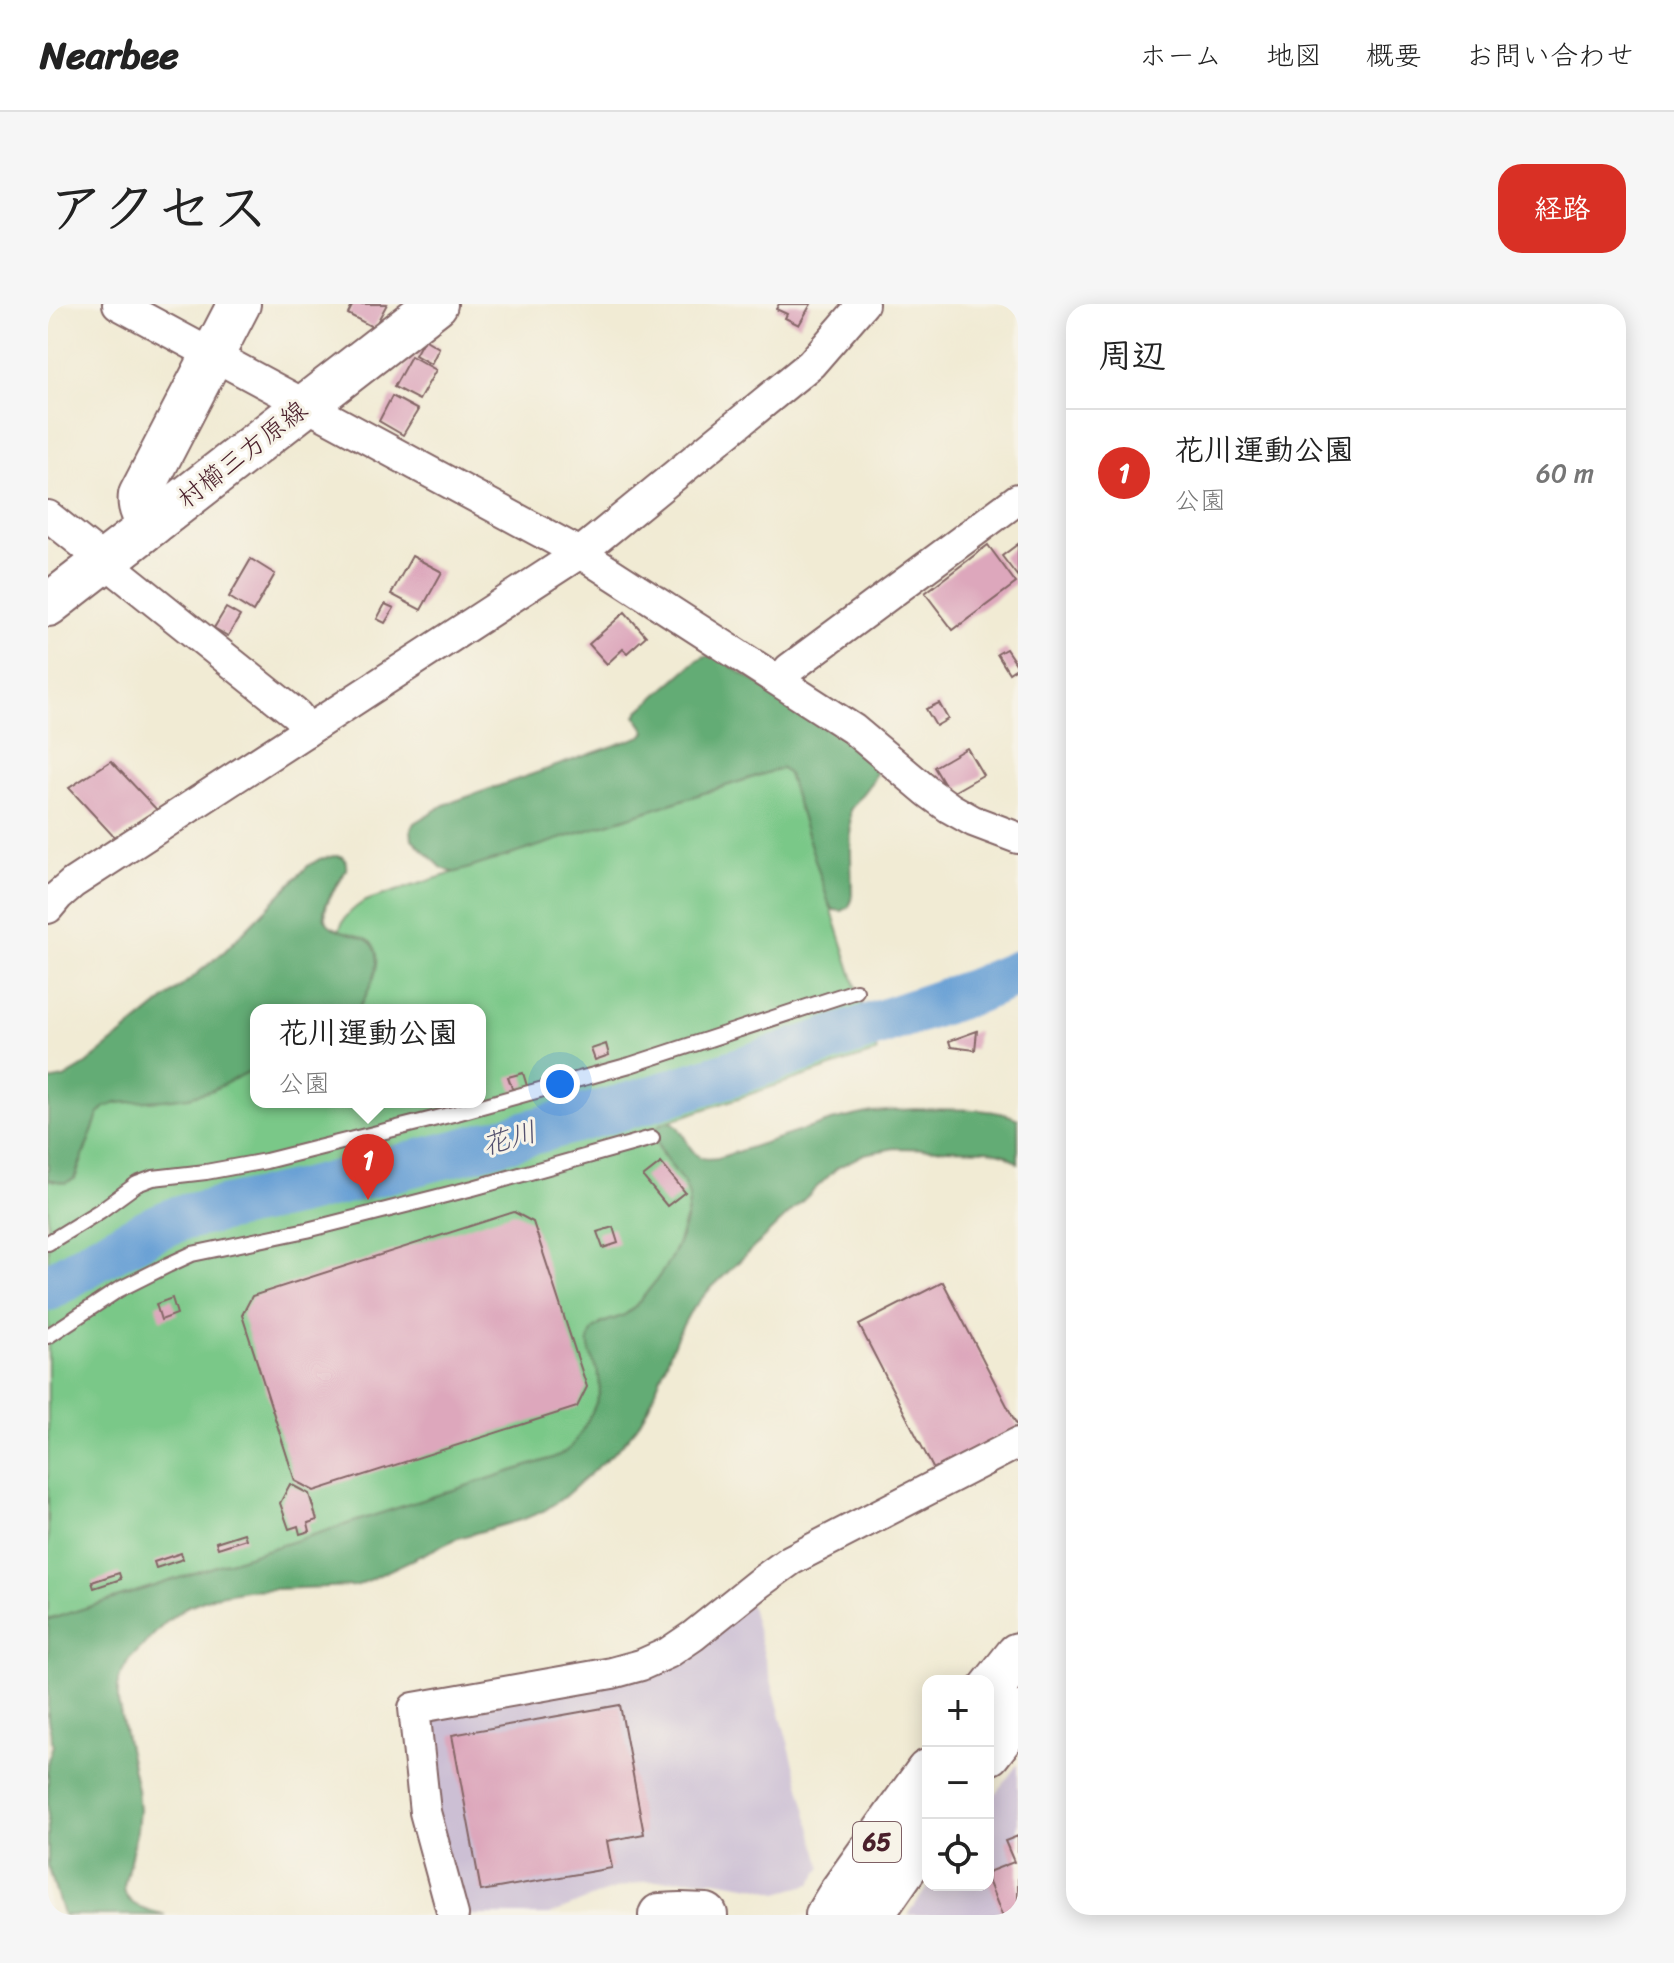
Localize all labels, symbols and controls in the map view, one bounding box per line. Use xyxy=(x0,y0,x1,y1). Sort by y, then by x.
text: Nearbee xyxy=(40,22,179,89)
text: ホーム xyxy=(1139,31,1222,80)
text: 地図 xyxy=(1266,31,1322,80)
text: 概要 xyxy=(1366,31,1422,80)
text: お問い合わせ xyxy=(1466,31,1634,80)
text: アクセス xyxy=(48,159,269,258)
button: 経路 xyxy=(1498,164,1626,253)
text: 周辺 xyxy=(1098,326,1166,386)
street label: 村櫛三方原線 xyxy=(166,388,318,520)
text: 花川運動公園 xyxy=(1174,423,1354,477)
text: 1 xyxy=(1118,450,1130,496)
text: 60 m xyxy=(1536,450,1594,496)
text: 公園 xyxy=(1174,477,1226,523)
popup xyxy=(250,1004,486,1108)
text: 花川運動公園 xyxy=(278,1006,458,1060)
text: 公園 xyxy=(278,1060,330,1106)
your location xyxy=(540,1064,580,1104)
water label: 花川 xyxy=(475,1107,543,1169)
pin: 1 xyxy=(342,1134,394,1200)
map controls xyxy=(922,1675,994,1891)
button: + xyxy=(922,1675,994,1747)
button: − xyxy=(922,1747,994,1819)
button: locate xyxy=(922,1819,994,1891)
road number: 65 xyxy=(853,1822,901,1862)

